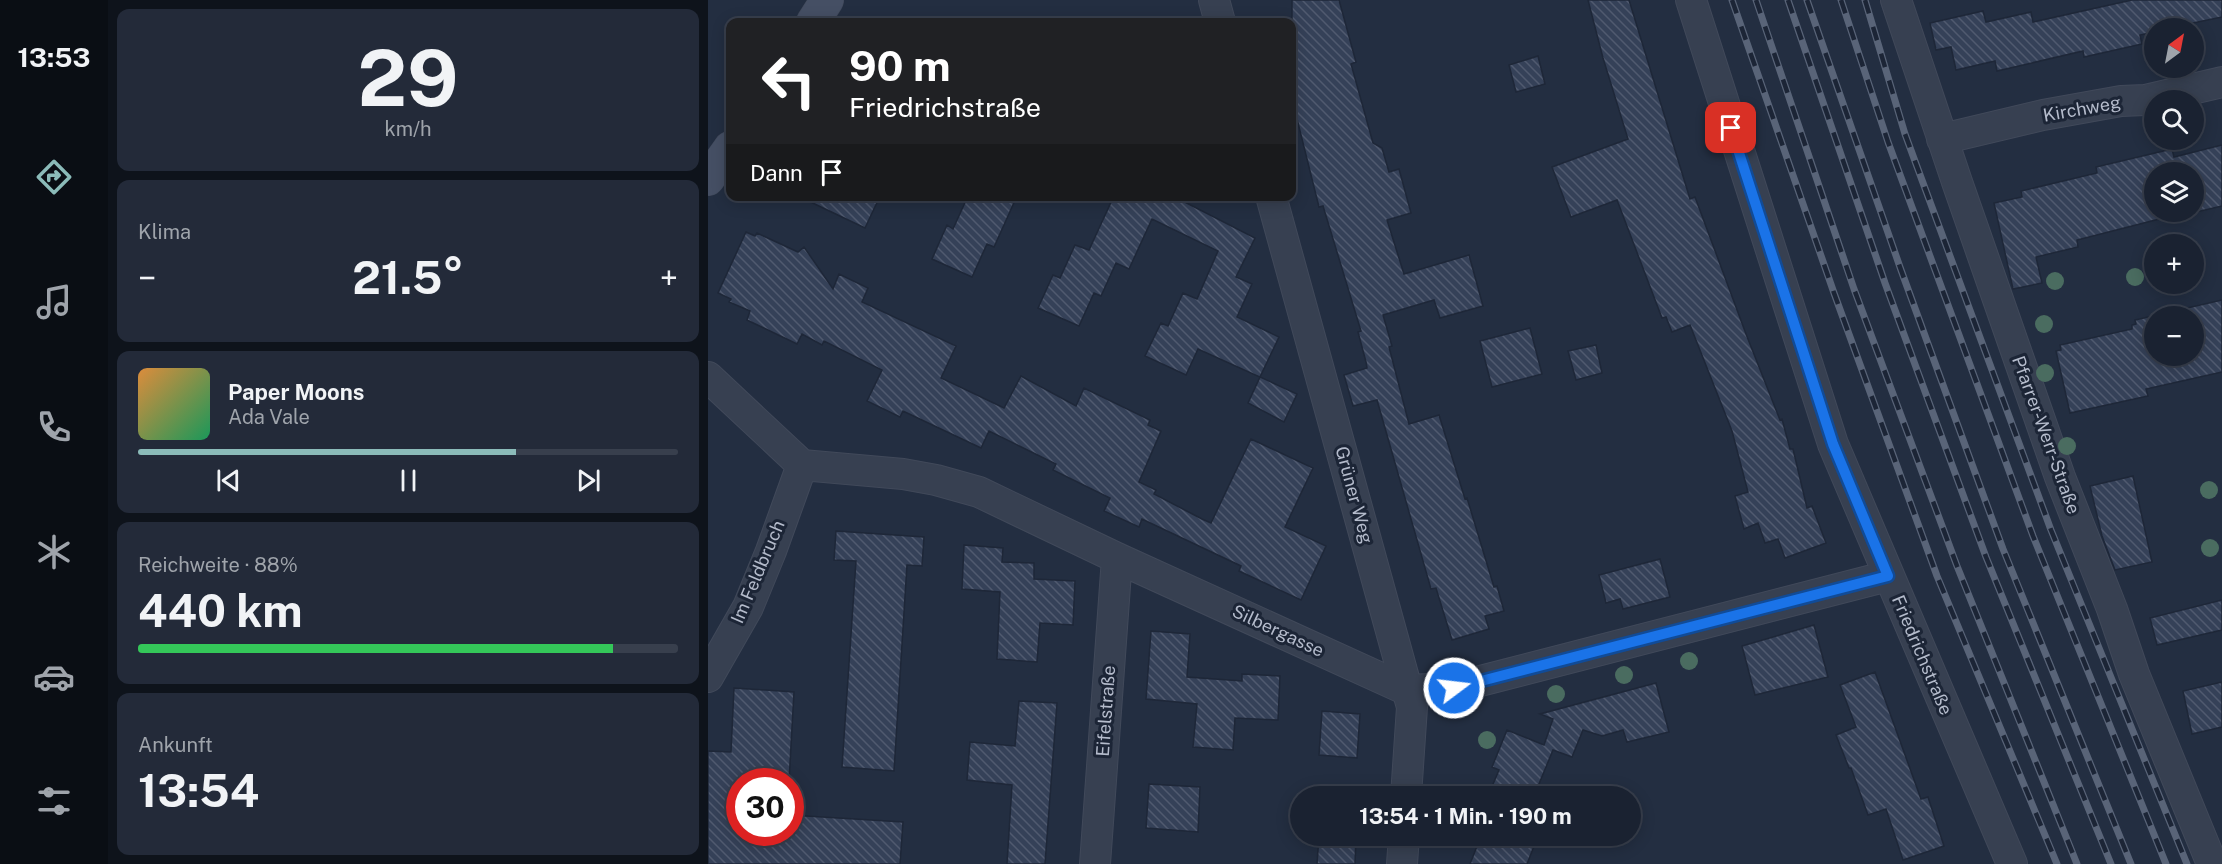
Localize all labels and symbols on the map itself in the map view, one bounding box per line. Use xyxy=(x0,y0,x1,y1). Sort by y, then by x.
north arrow xyxy=(2144,18,2204,78)
street label: Kirchweg xyxy=(2041,91,2122,126)
pin xyxy=(1705,102,1756,153)
street label: Pfarrer-Werr-Straße xyxy=(2008,353,2085,517)
street label: Grüner Weg xyxy=(1331,444,1378,546)
street label: Im Feldbruch xyxy=(726,517,789,626)
street label: Friedrichstraße xyxy=(1888,592,1957,718)
street label: Silbergasse xyxy=(1229,600,1327,661)
position arrow xyxy=(1422,656,1486,720)
street label: Eifelstraße xyxy=(1092,665,1119,757)
speed limit sign: 30 xyxy=(726,768,804,846)

